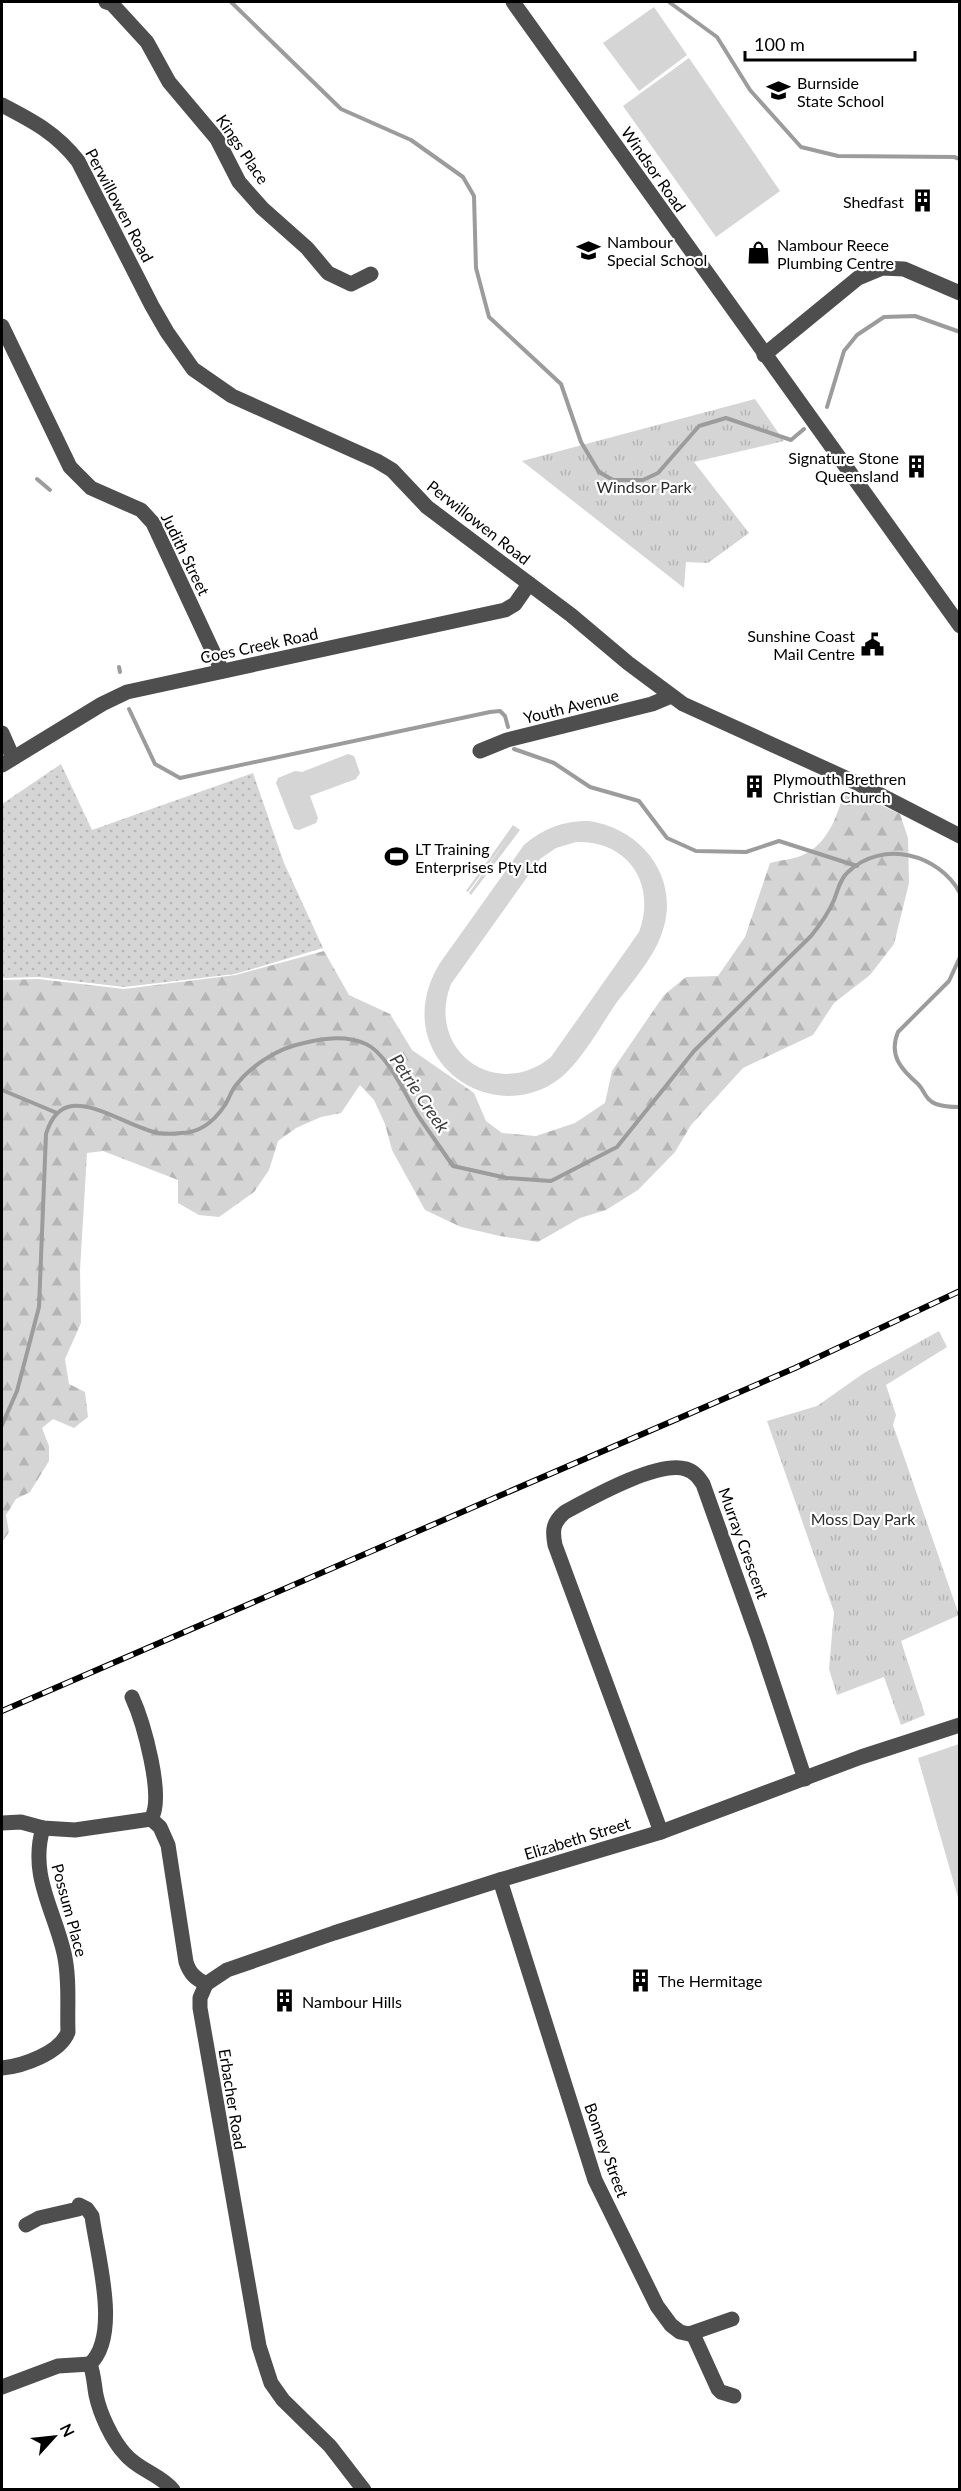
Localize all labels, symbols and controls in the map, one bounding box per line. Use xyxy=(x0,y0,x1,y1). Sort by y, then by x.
scale bar xyxy=(745,24,914,62)
text: 100 m xyxy=(754,33,805,55)
place label: Burnside State School xyxy=(797,73,884,110)
school or university icon: Burnside State School xyxy=(766,78,792,104)
street label: Kings Place xyxy=(213,111,273,187)
street label: Windsor Road xyxy=(618,123,690,215)
street label: Perwillowen Road xyxy=(82,145,158,265)
building icon: Shedfast xyxy=(909,188,935,214)
place label: Shedfast xyxy=(843,192,904,211)
place label: Nambour Special School xyxy=(607,232,707,269)
place label: Nambour Reece Plumbing Centre xyxy=(777,235,894,272)
school or university icon: Nambour Special School xyxy=(576,237,602,263)
shop icon: Nambour Reece Plumbing Centre xyxy=(746,240,772,266)
place label: Signature Stone Queensland xyxy=(788,448,899,485)
building icon: Signature Stone Queensland xyxy=(904,453,930,479)
street label: Perwillowen Road xyxy=(424,476,534,568)
park label: Windsor Park xyxy=(596,477,692,496)
street label: Judith Street xyxy=(158,510,214,598)
street label: Coes Creek Road xyxy=(198,623,320,667)
place label: Sunshine Coast Mail Centre xyxy=(747,626,855,663)
public building icon: Sunshine Coast Mail Centre xyxy=(860,631,886,657)
street label: Youth Avenue xyxy=(521,685,621,727)
place label: Plymouth Brethren Christian Church xyxy=(773,769,906,806)
building icon: Plymouth Brethren Christian Church xyxy=(742,774,768,800)
place label: LT Training Enterprises Pty Ltd xyxy=(415,839,547,876)
sports icon: LT Training Enterprises Pty Ltd xyxy=(384,844,410,870)
water label: Petrie Creek xyxy=(386,1049,455,1137)
street label: Murray Crescent xyxy=(715,1485,773,1601)
park label: Moss Day Park xyxy=(811,1509,916,1528)
street label: Elizabeth Street xyxy=(522,1813,633,1863)
street label: Possum Place xyxy=(48,1861,92,1959)
building icon: The Hermitage xyxy=(627,1967,653,1993)
place label: The Hermitage xyxy=(658,1971,762,1990)
building icon: Nambour Hills xyxy=(271,1988,297,2014)
place label: Nambour Hills xyxy=(302,1992,402,2011)
street label: Erbacher Road xyxy=(216,2047,250,2151)
street label: Bonney Street xyxy=(581,2100,633,2200)
north arrow xyxy=(24,2407,84,2467)
text: N xyxy=(57,2420,79,2440)

